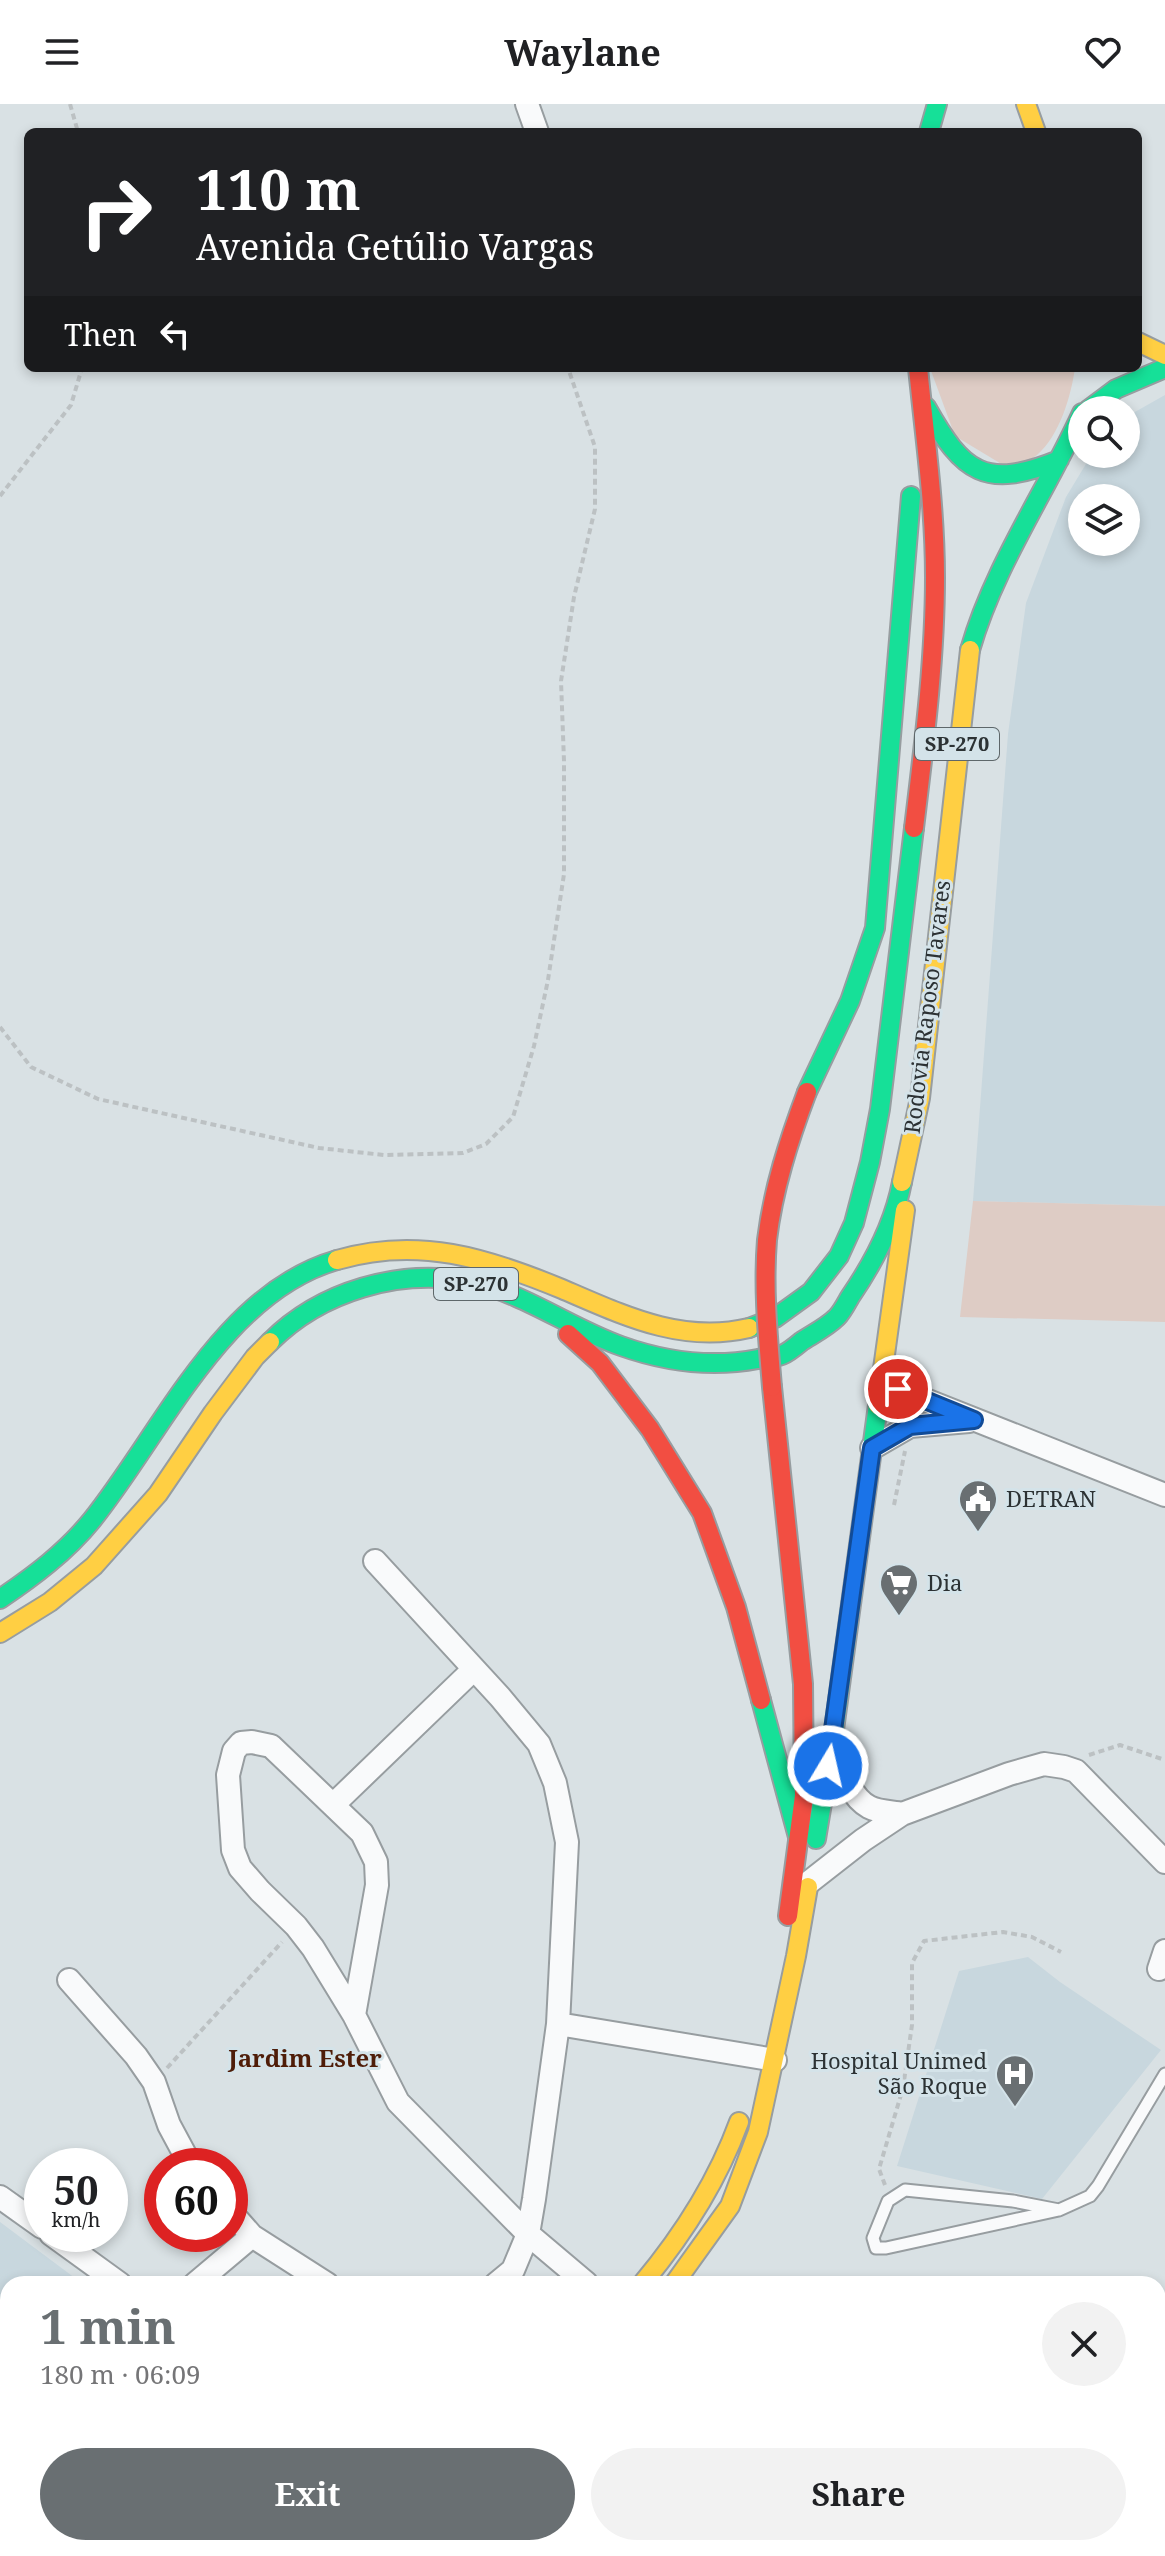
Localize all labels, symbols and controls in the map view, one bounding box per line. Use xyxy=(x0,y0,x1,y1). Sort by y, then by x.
text: Waylane xyxy=(504,28,661,77)
icon: menu xyxy=(40,30,84,74)
icon: heart xyxy=(1081,30,1125,74)
text: 110 m xyxy=(196,150,361,226)
icon: right xyxy=(64,160,168,264)
text: Avenida Getúlio Vargas xyxy=(196,222,594,271)
icon: left xyxy=(153,312,197,356)
text: Then xyxy=(64,314,137,355)
map controls xyxy=(1068,396,1140,556)
button: search xyxy=(1068,396,1140,468)
button: layers xyxy=(1068,484,1140,556)
road number: SP-270 xyxy=(915,728,999,760)
street label: Rodovia Raposo Tavares xyxy=(896,879,956,1135)
road number: SP-270 xyxy=(434,1268,518,1300)
pin xyxy=(864,1355,932,1423)
icon: arrive xyxy=(876,1367,920,1411)
public building icon: DETRAN xyxy=(957,1478,999,1533)
place label: DETRAN xyxy=(1006,1483,1096,1513)
supermarket icon: Dia xyxy=(878,1562,920,1617)
place label: Dia xyxy=(927,1567,962,1597)
position arrow xyxy=(786,1724,870,1808)
district label: Jardim Ester xyxy=(227,2041,382,2074)
place label: Hospital Unimed São Roque xyxy=(811,2045,987,2100)
hospital icon: Hospital Unimed São Roque xyxy=(994,2053,1036,2108)
speed limit sign: 60 xyxy=(144,2148,248,2252)
text: 50 xyxy=(53,2162,99,2217)
text: km/h xyxy=(51,2206,101,2233)
text: 1 min xyxy=(40,2293,176,2358)
button: close xyxy=(1042,2302,1126,2386)
text: 180 m · 06:09 xyxy=(40,2356,201,2392)
button: Exit xyxy=(40,2448,575,2540)
button: Share xyxy=(591,2448,1126,2540)

